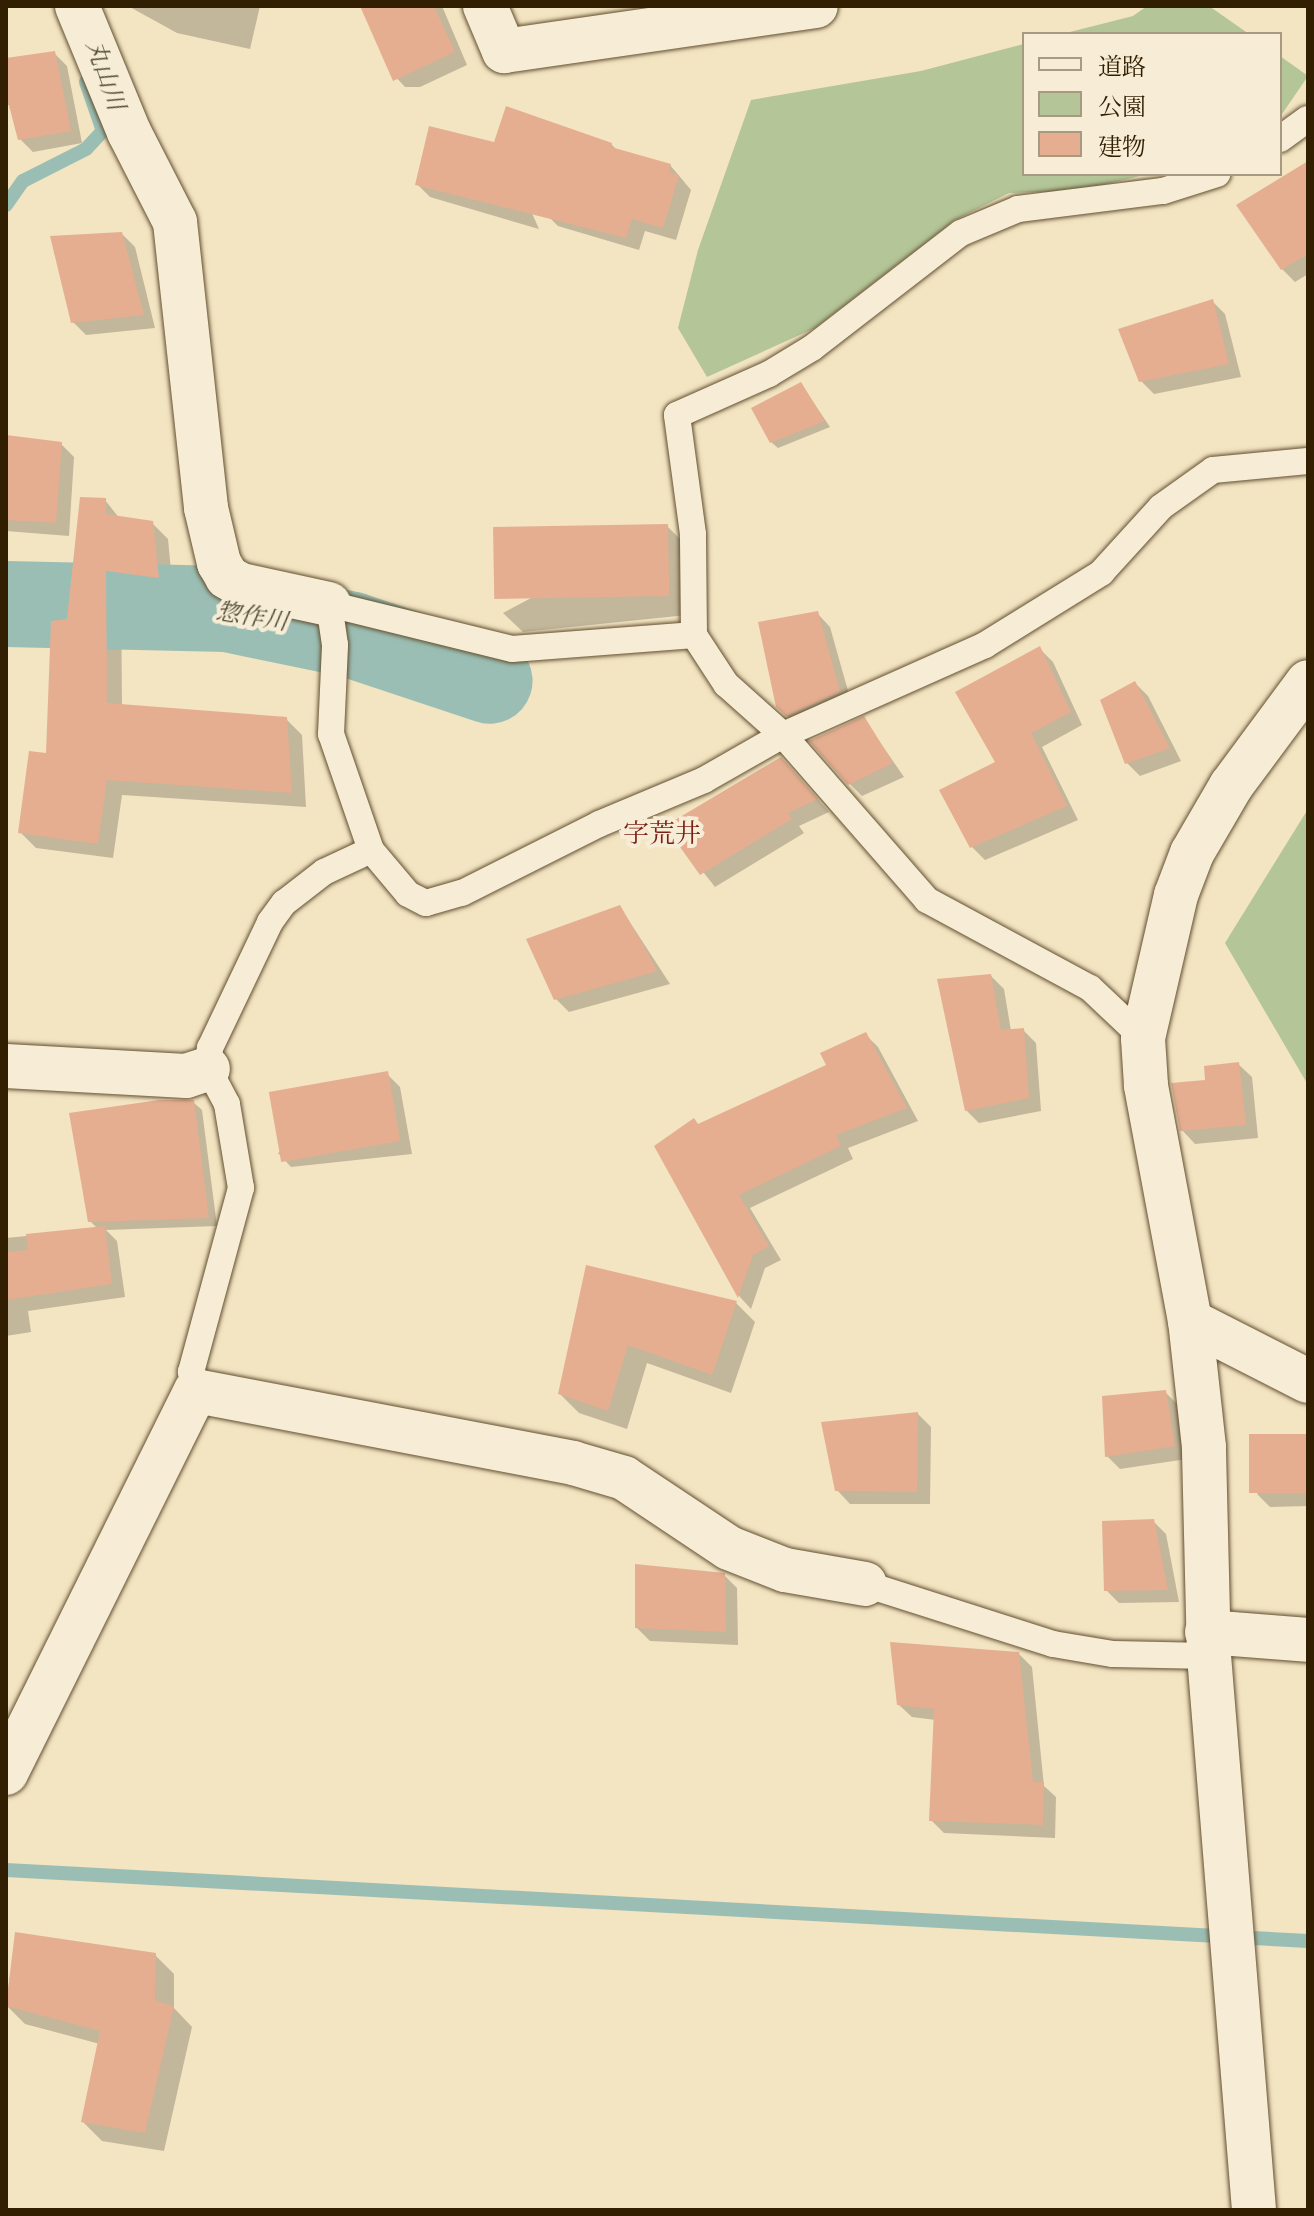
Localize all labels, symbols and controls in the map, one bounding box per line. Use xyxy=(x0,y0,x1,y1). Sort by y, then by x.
legend xyxy=(1022,32,1282,176)
water label: 丸山川 xyxy=(81,36,131,114)
text: 道路 xyxy=(1098,52,1146,81)
text: 公園 xyxy=(1098,92,1146,121)
text: 建物 xyxy=(1098,132,1146,161)
water label: 惣作川 xyxy=(214,596,290,636)
district label: 字荒井 xyxy=(623,818,701,850)

